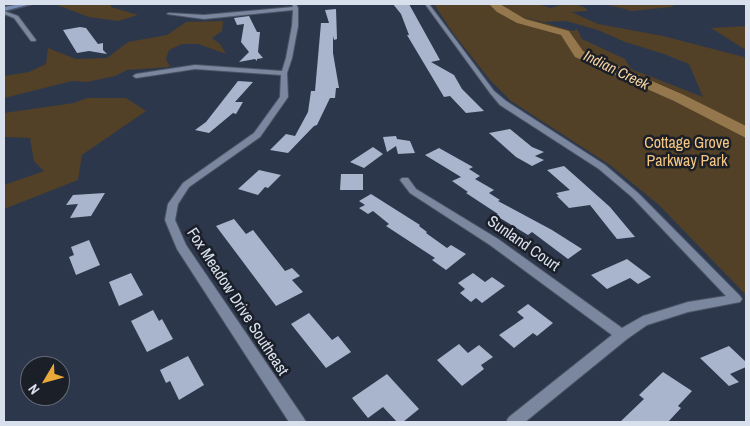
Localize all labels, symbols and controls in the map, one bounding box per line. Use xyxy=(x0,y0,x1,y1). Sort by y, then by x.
water label: Indian Creek xyxy=(580,47,652,95)
park label: Cottage Grove Parkway Park xyxy=(644,134,730,172)
street label: Sunland Court xyxy=(483,212,563,276)
street label: Fox Meadow Drive Southeast xyxy=(182,225,292,379)
north arrow xyxy=(20,356,70,406)
text: N xyxy=(24,381,44,398)

